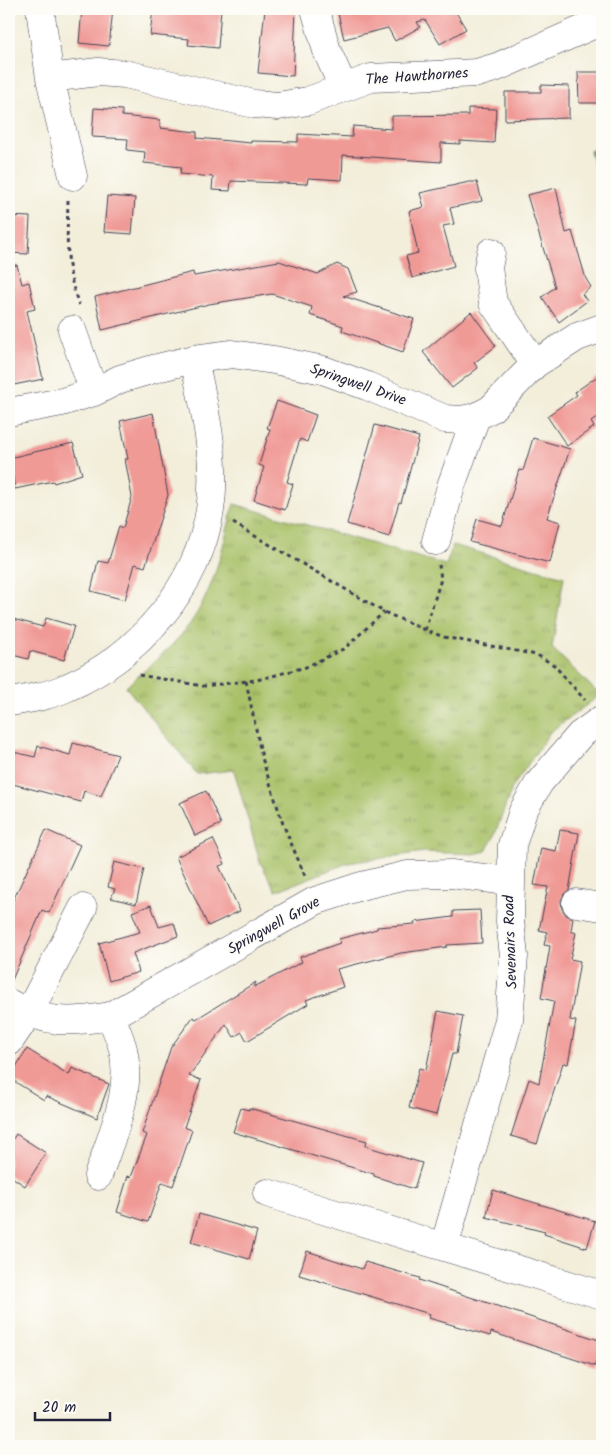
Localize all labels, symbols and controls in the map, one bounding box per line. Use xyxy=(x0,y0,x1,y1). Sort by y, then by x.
street label: The Hawthornes xyxy=(365,61,470,93)
street label: Springwell Drive xyxy=(307,357,410,413)
street label: Springwell Grove xyxy=(223,890,325,961)
street label: Sevenairs Road xyxy=(497,894,525,989)
scale bar xyxy=(35,1390,110,1422)
text: 20 m xyxy=(42,1396,76,1420)

